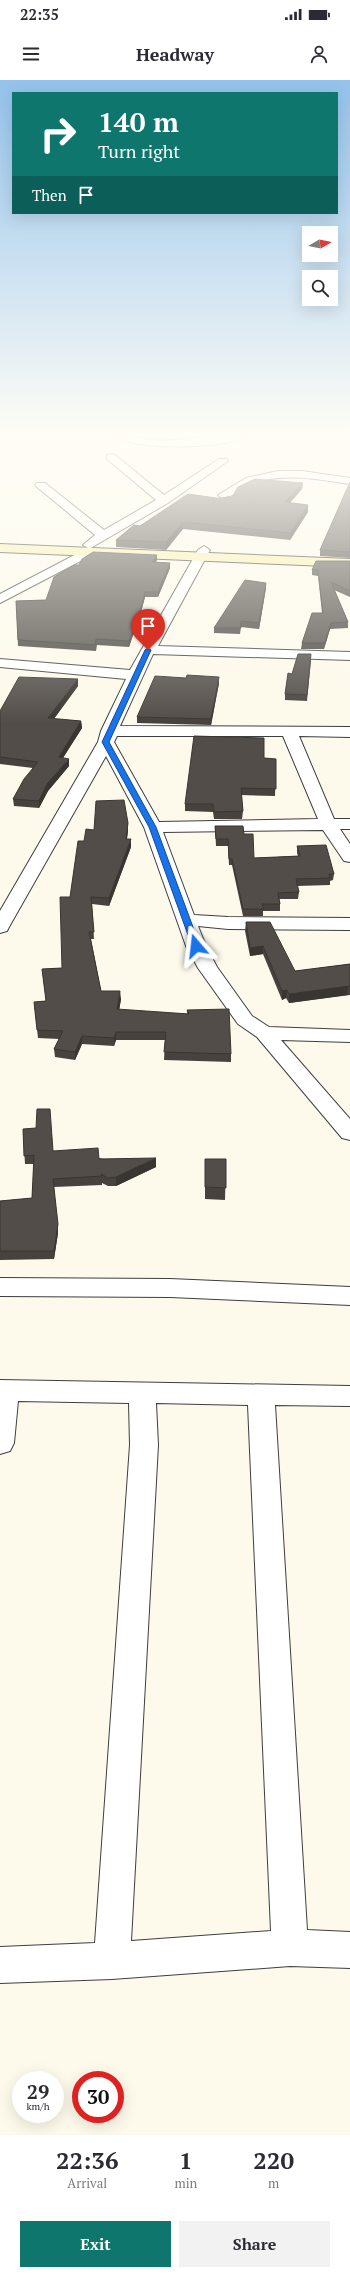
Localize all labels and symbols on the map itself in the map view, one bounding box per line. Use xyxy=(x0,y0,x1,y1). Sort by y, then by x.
north arrow xyxy=(302,226,338,262)
pin xyxy=(131,609,165,650)
position arrow xyxy=(175,925,217,967)
speed limit sign: 30 xyxy=(72,2071,124,2123)

